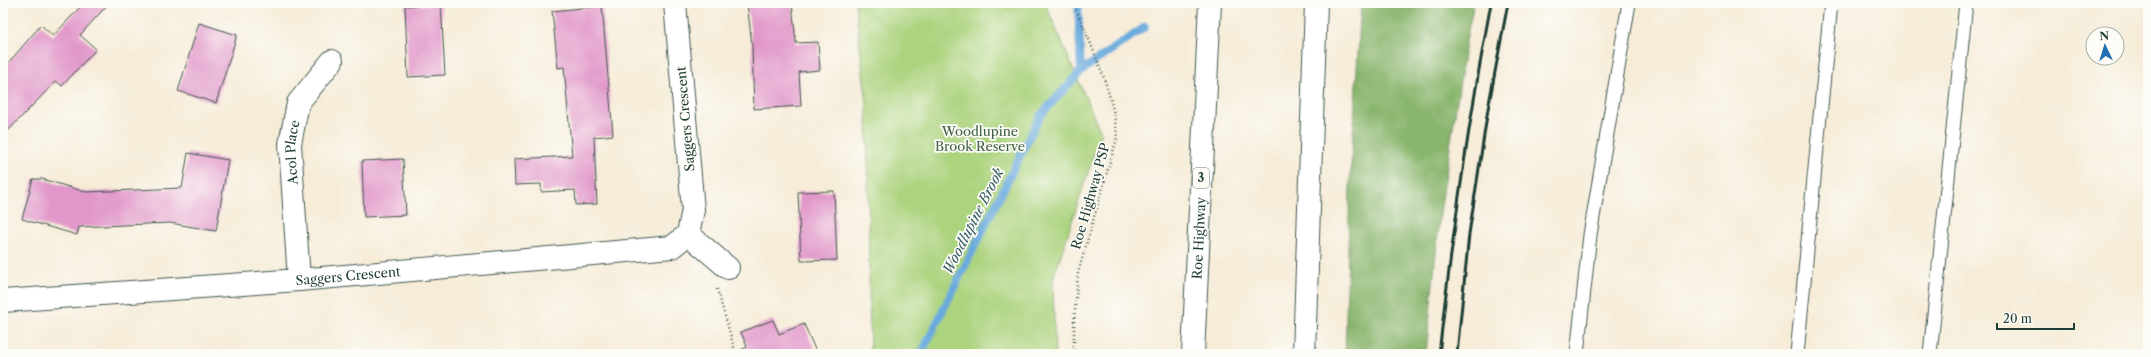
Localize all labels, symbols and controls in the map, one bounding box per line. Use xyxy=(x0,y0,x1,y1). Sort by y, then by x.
north arrow xyxy=(2085,26,2125,66)
text: N xyxy=(2099,29,2110,43)
street label: Saggers Crescent xyxy=(672,66,698,172)
street label: Acol Place xyxy=(282,119,302,186)
park label: Woodlupine Brook Reserve xyxy=(935,123,1025,154)
street label: Roe Highway PSP xyxy=(1067,141,1113,251)
water label: Woodlupine Brook xyxy=(938,164,1008,277)
road number: 3 xyxy=(1193,168,1209,188)
street label: Roe Highway xyxy=(1189,196,1209,280)
street label: Saggers Crescent xyxy=(295,263,402,288)
scale bar xyxy=(1997,305,2074,331)
text: 20 m xyxy=(2003,311,2032,326)

